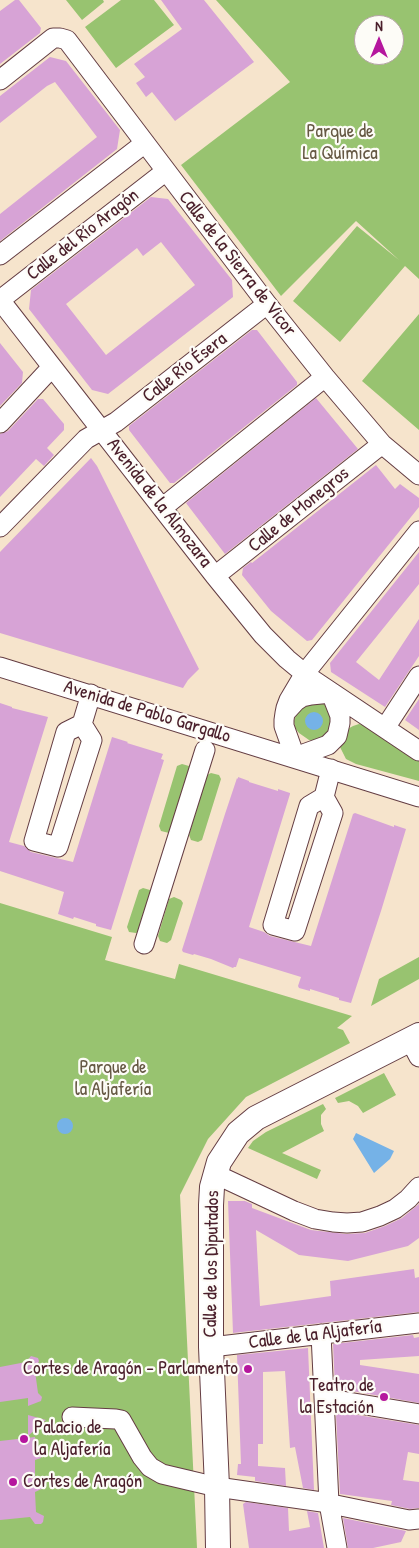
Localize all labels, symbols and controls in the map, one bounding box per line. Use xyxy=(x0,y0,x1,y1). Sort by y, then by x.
north arrow xyxy=(354,15,404,65)
text: N xyxy=(375,16,383,35)
park label: Parque de La Química xyxy=(302,121,378,165)
street label: Calle del Río Aragón xyxy=(22,184,144,286)
street label: Calle de la Sierra de Vicor xyxy=(173,187,301,341)
street label: Calle Río Ésera xyxy=(138,328,232,408)
street label: Avenida de la Almozara xyxy=(101,434,217,572)
street label: Calle de Monegros xyxy=(244,462,354,558)
street label: Avenida de Pablo Gargallo xyxy=(61,676,233,748)
park label: Parque de la Aljafería xyxy=(75,1057,151,1101)
street label: Calle de los Diputados xyxy=(199,1190,225,1338)
street label: Calle de la Aljafería xyxy=(247,1316,383,1354)
place label: Cortes de Aragón - Parlamento xyxy=(23,1358,238,1380)
marker: Cortes de Aragón - Parlamento xyxy=(242,1363,254,1375)
place label: Teatro de la Estación xyxy=(300,1375,374,1419)
marker: Teatro de la Estación xyxy=(378,1391,390,1403)
place label: Palacio de la Aljafería xyxy=(34,1417,111,1461)
marker: Palacio de la Aljafería xyxy=(18,1433,30,1445)
place label: Cortes de Aragón xyxy=(23,1471,142,1493)
marker: Cortes de Aragón xyxy=(7,1476,19,1488)

